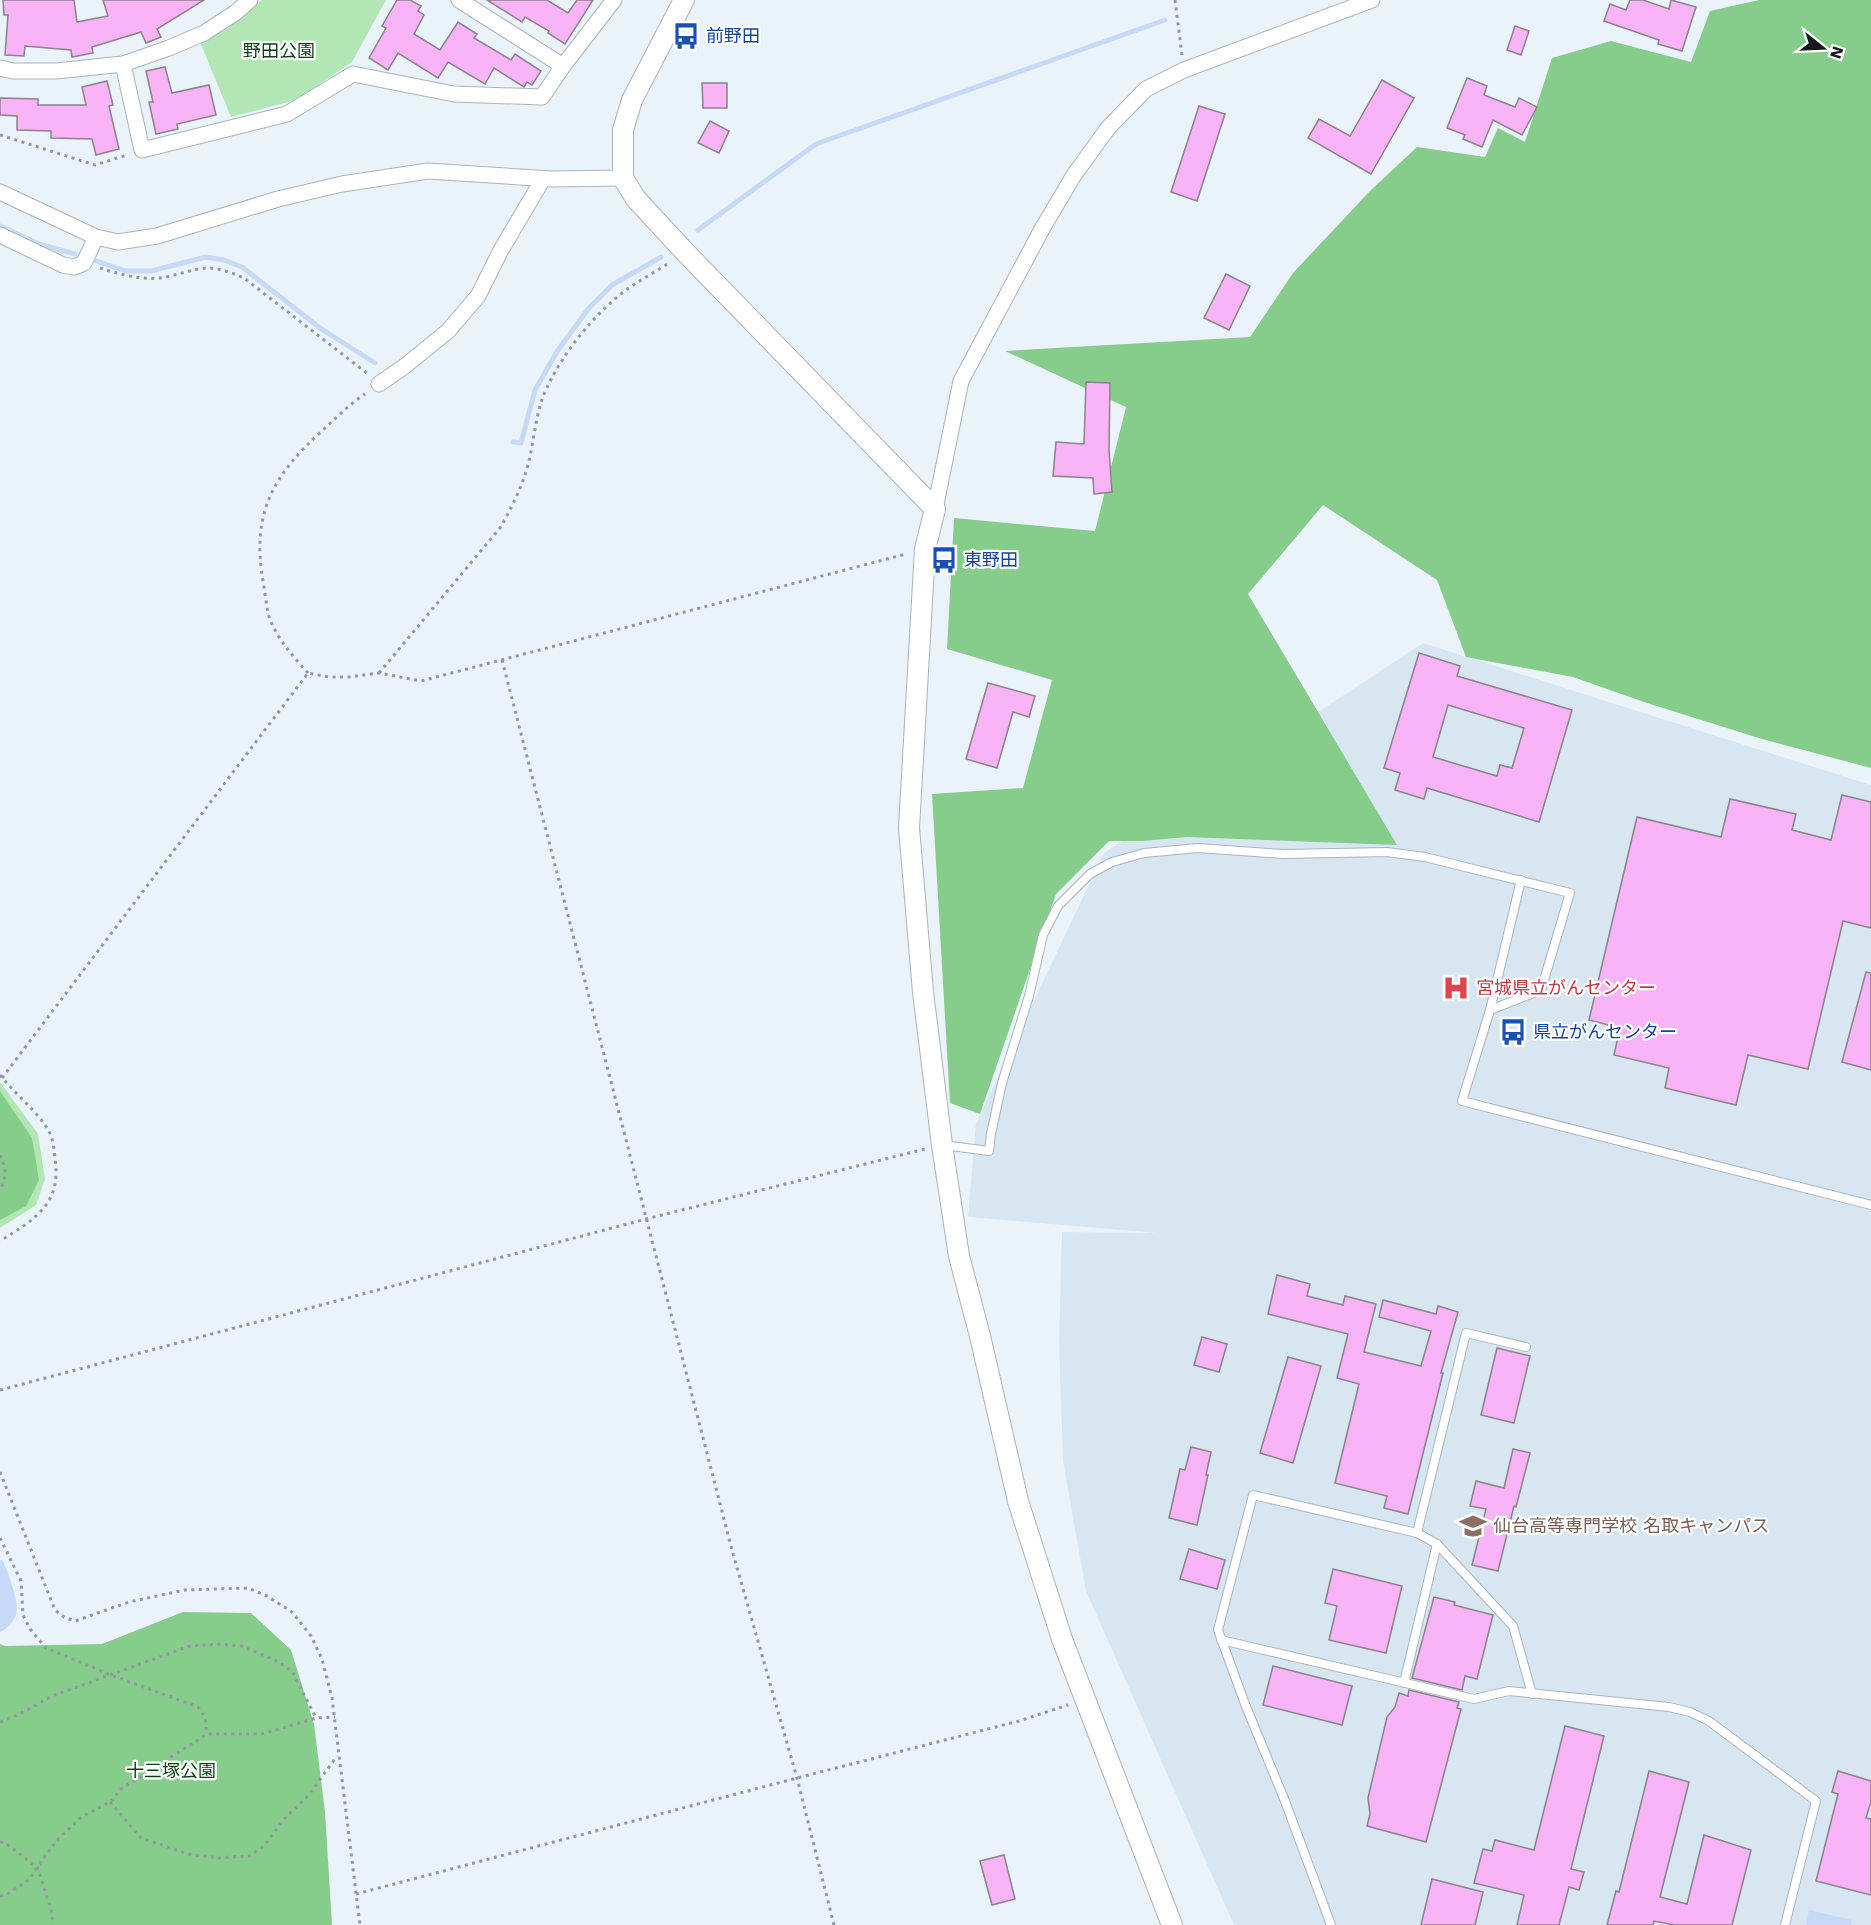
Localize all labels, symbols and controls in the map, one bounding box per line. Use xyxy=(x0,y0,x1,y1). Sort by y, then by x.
north arrow xyxy=(1793,18,1853,78)
bus stop icon: 前野田 xyxy=(671,21,701,51)
place label: 前野田 xyxy=(706,25,760,46)
park label: 野田公園 xyxy=(243,40,315,61)
text: N xyxy=(1826,44,1848,61)
bus stop icon: 東野田 xyxy=(929,545,959,575)
place label: 東野田 xyxy=(964,549,1018,570)
hospital icon: 宮城県立がんセンター xyxy=(1441,973,1471,1003)
place label: 宮城県立がんセンター xyxy=(1476,977,1656,998)
bus stop icon: 県立がんセンター xyxy=(1498,1017,1528,1047)
place label: 県立がんセンター xyxy=(1533,1021,1677,1042)
school or university icon: 仙台高等専門学校 名取キャンパス xyxy=(1458,1511,1488,1541)
place label: 仙台高等専門学校 名取キャンパス xyxy=(1493,1515,1769,1536)
park label: 十三塚公園 xyxy=(126,1760,216,1781)

